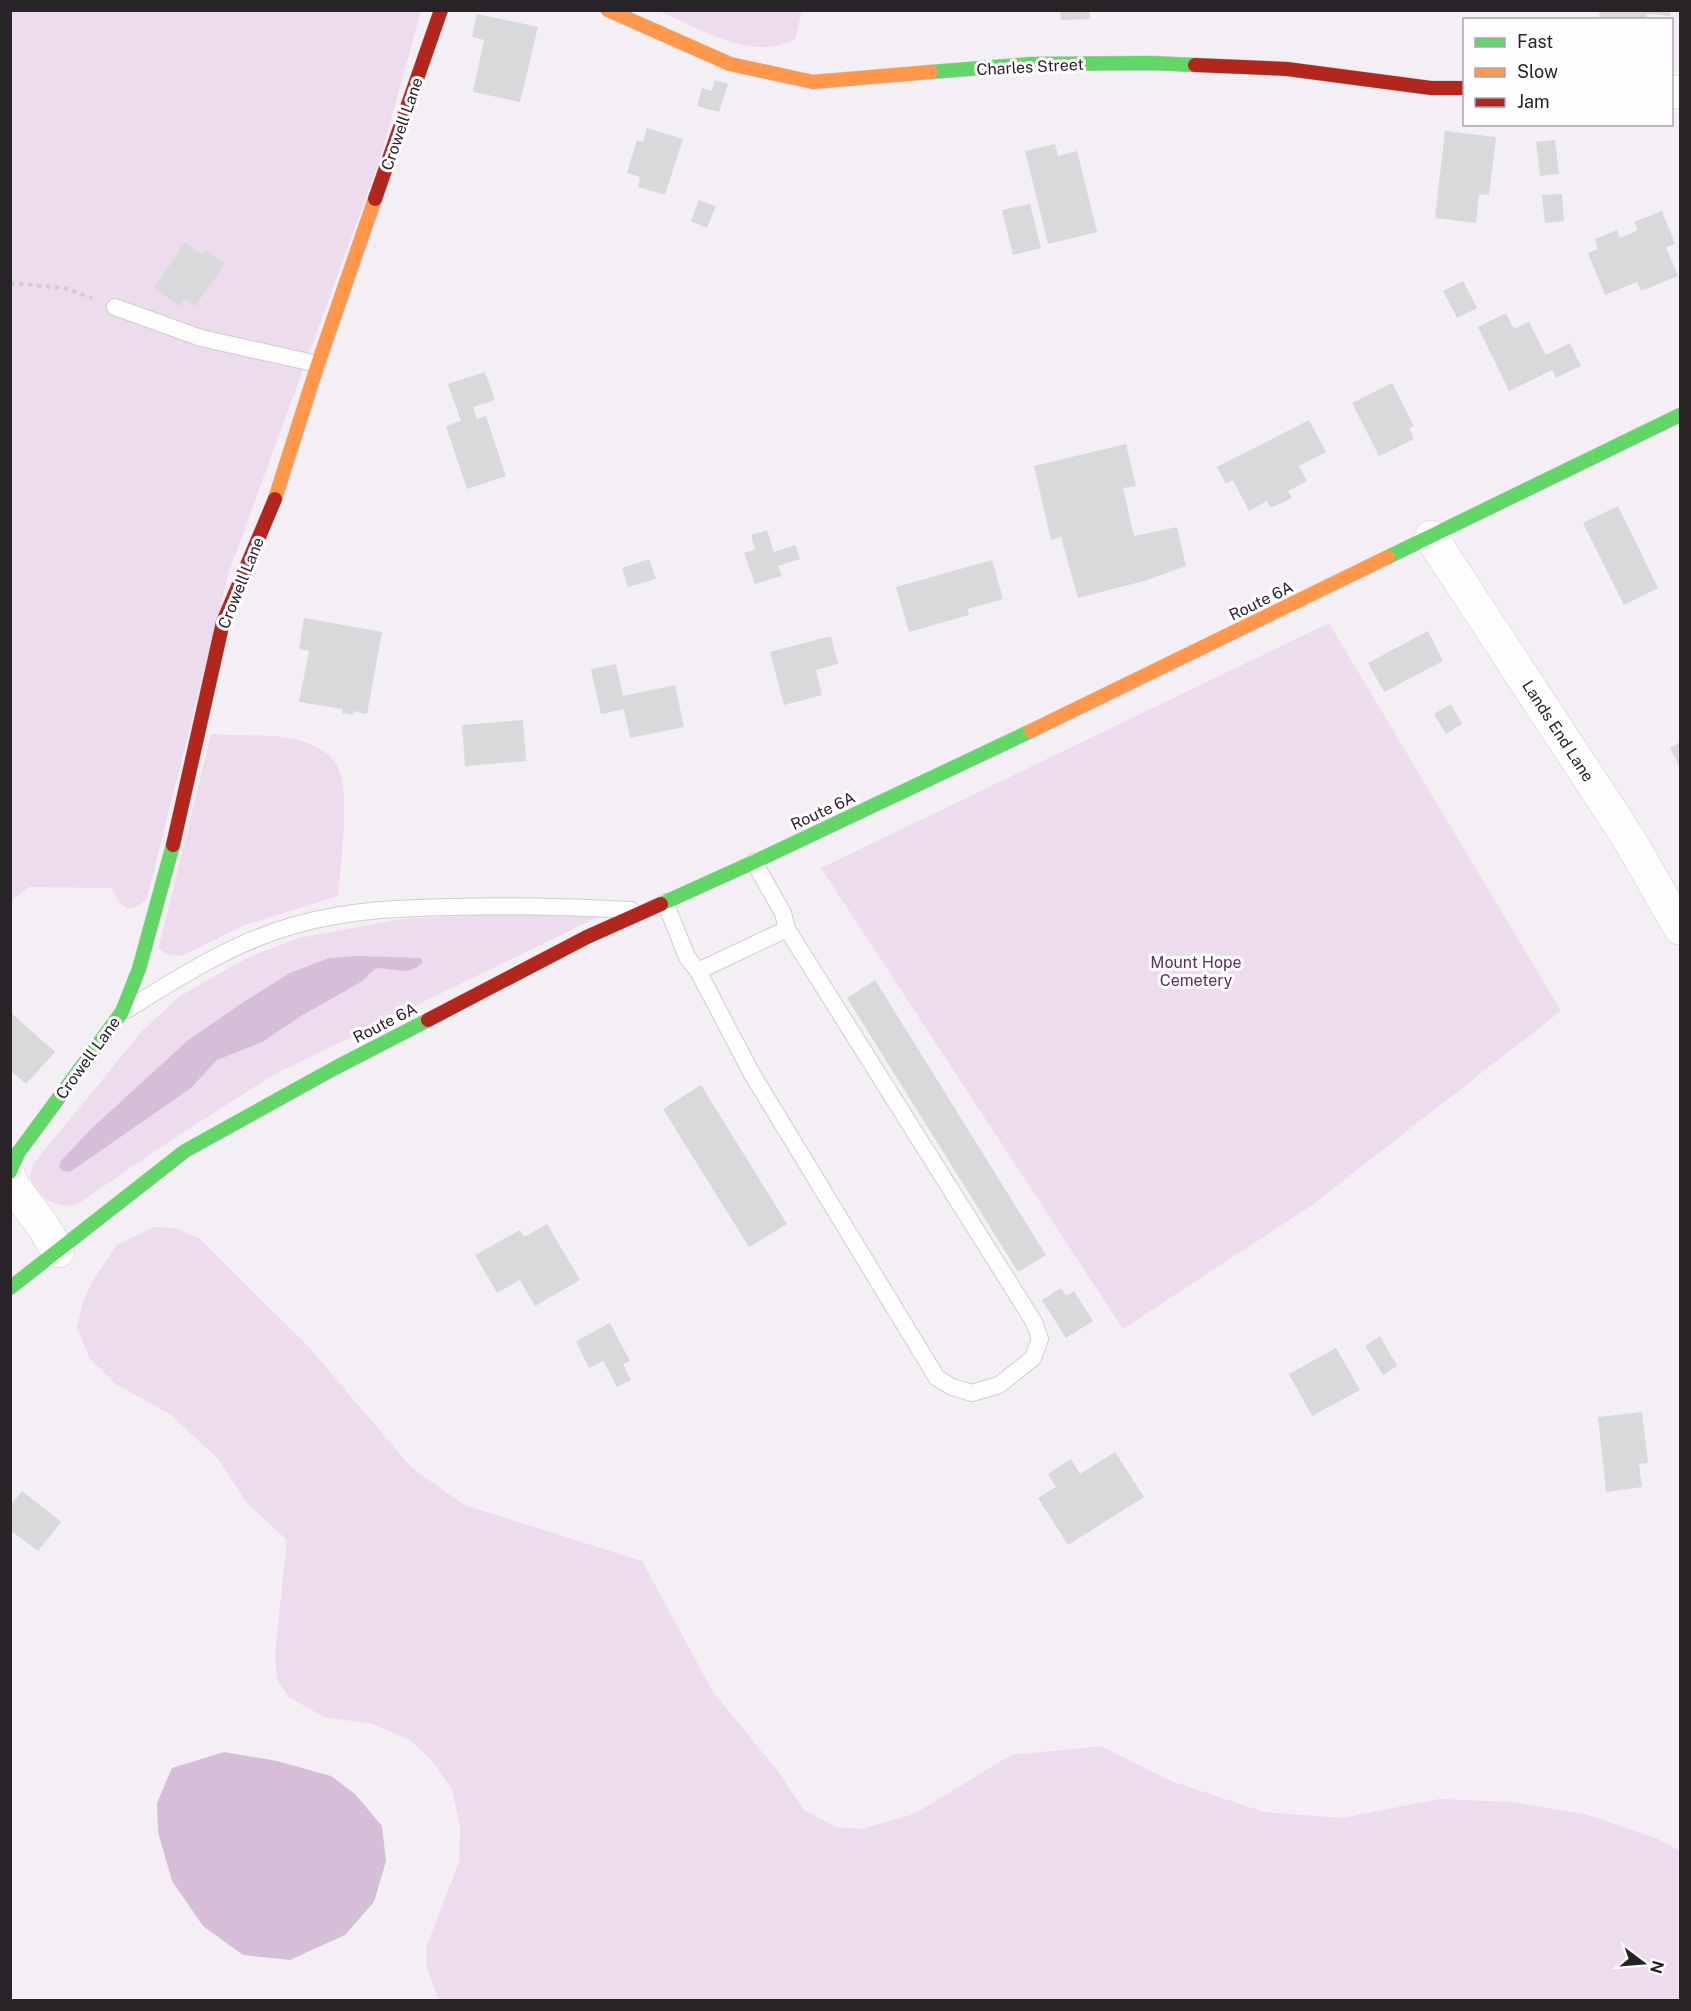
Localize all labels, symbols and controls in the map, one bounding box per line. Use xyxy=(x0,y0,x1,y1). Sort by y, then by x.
legend xyxy=(1463,18,1673,126)
text: Fast xyxy=(1517,31,1553,52)
street label: Charles Street xyxy=(976,55,1084,79)
text: Slow xyxy=(1517,61,1558,82)
street label: Crowell Lane xyxy=(377,75,427,173)
text: Jam xyxy=(1517,91,1550,112)
street label: Crowell Lane xyxy=(214,535,268,631)
street label: Route 6A xyxy=(1226,577,1296,625)
street label: Lands End Lane xyxy=(1518,677,1598,785)
street label: Route 6A xyxy=(788,788,858,834)
park label: Mount Hope Cemetery xyxy=(1150,953,1242,990)
street label: Route 6A xyxy=(350,999,420,1047)
street label: Crowell Lane xyxy=(52,1013,124,1103)
north arrow xyxy=(1613,1933,1673,1993)
text: N xyxy=(1646,1958,1668,1976)

